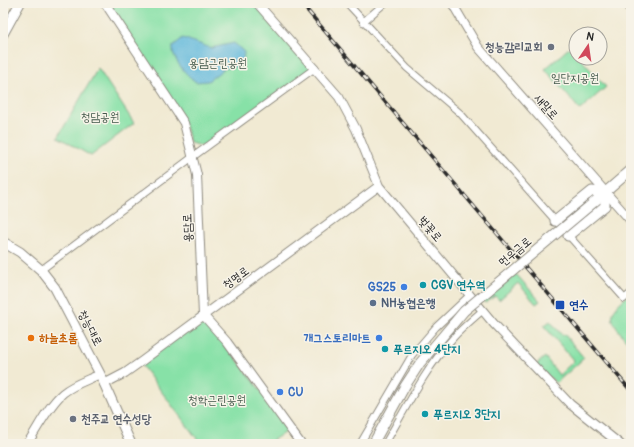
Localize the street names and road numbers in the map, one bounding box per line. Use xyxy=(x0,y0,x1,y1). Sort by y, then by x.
street label: 새말로 xyxy=(531,91,561,123)
street label: 용담로 xyxy=(180,213,196,243)
street label: 벚꽃로 xyxy=(415,213,445,245)
street label: 먼우금로 xyxy=(495,234,535,270)
street label: 청명로 xyxy=(220,263,252,293)
street label: 청능대로 xyxy=(75,307,105,349)

